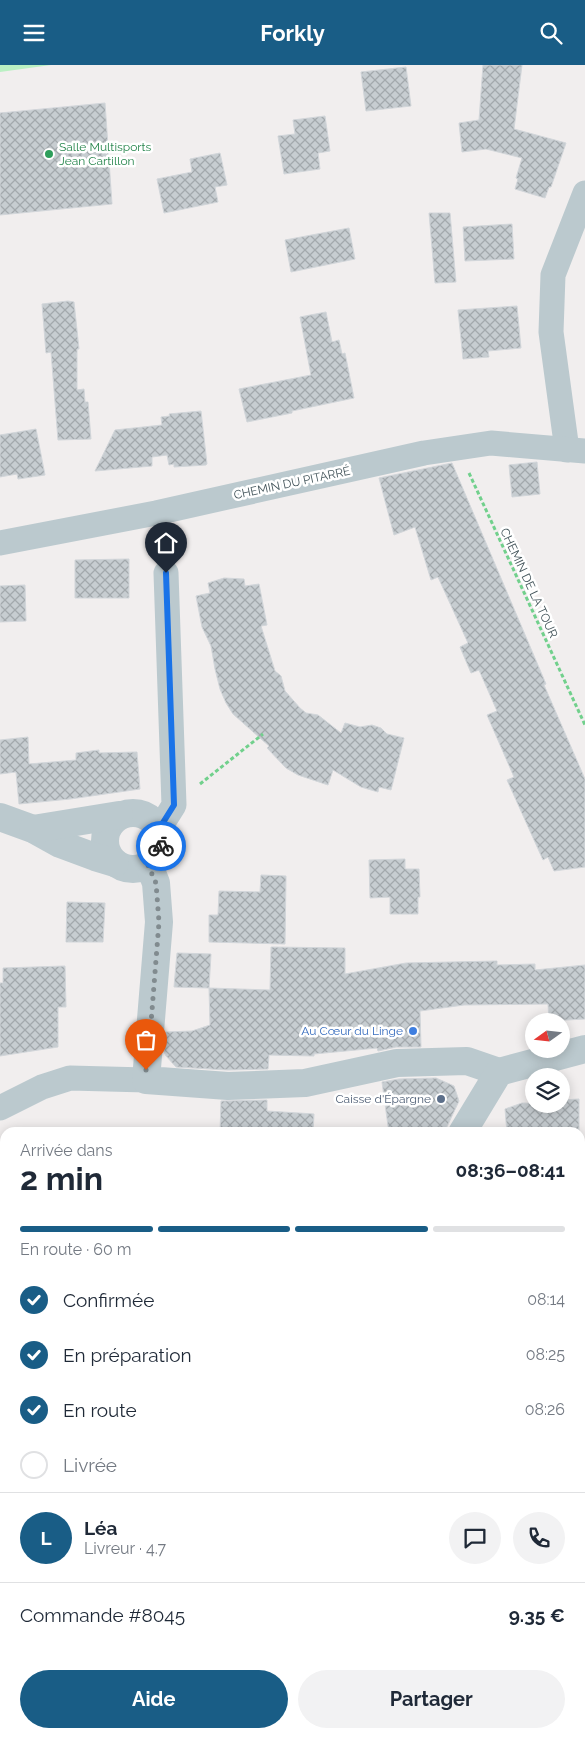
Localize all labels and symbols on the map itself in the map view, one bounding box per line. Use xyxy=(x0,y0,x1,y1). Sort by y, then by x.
place label: Salle Multisports Jean Cartillon xyxy=(59,140,152,168)
marker: Salle Multisports Jean Cartillon xyxy=(43,148,55,160)
street label: CHEMIN DU PITARRÉ xyxy=(232,464,352,502)
pin xyxy=(145,522,187,573)
street label: CHEMIN DE LA TOUR xyxy=(497,526,561,640)
courier xyxy=(136,821,186,871)
north arrow xyxy=(525,1013,570,1057)
pin xyxy=(125,1019,167,1070)
place label: Au Cœur du Linge xyxy=(301,1024,403,1038)
marker: Au Cœur du Linge xyxy=(407,1025,419,1037)
place label: Caisse d'Épargne xyxy=(335,1092,431,1106)
marker: Caisse d'Épargne xyxy=(435,1093,447,1105)

